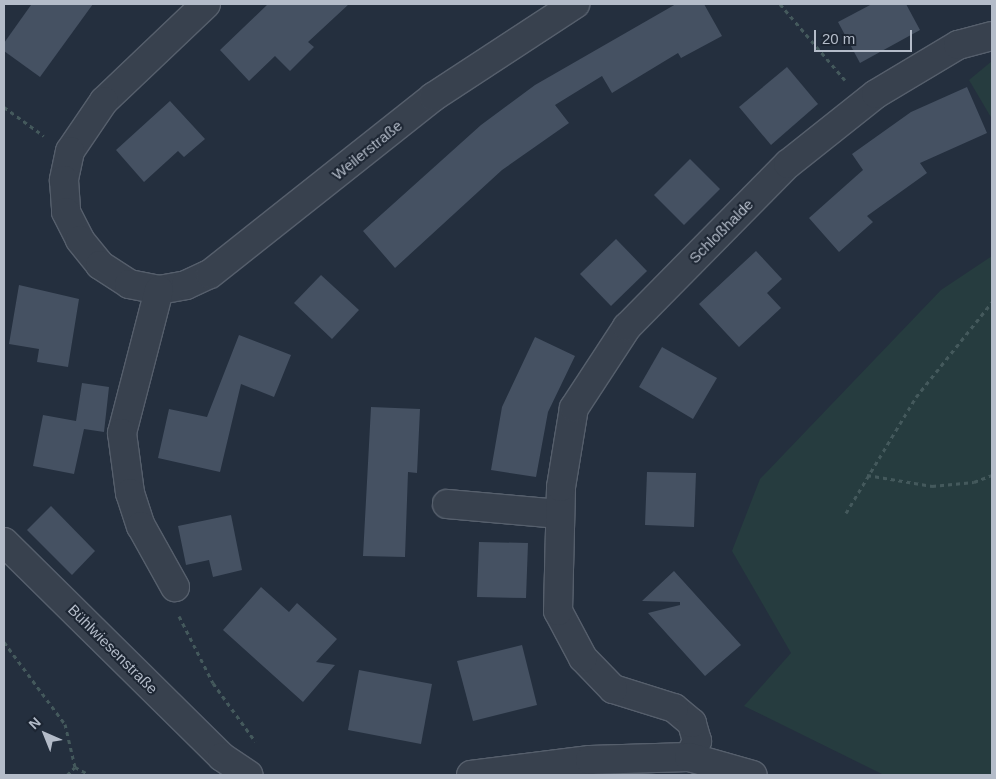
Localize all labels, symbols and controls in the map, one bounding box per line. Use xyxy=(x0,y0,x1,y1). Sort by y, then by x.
scale bar xyxy=(816,20,914,52)
text: 20 m xyxy=(822,30,855,47)
street label: Weilerstraße xyxy=(328,116,406,184)
street label: Schloßhalde xyxy=(685,195,757,267)
street label: Bühlwiesenstraße xyxy=(64,600,162,698)
north arrow xyxy=(20,709,70,759)
text: N xyxy=(25,714,44,732)

